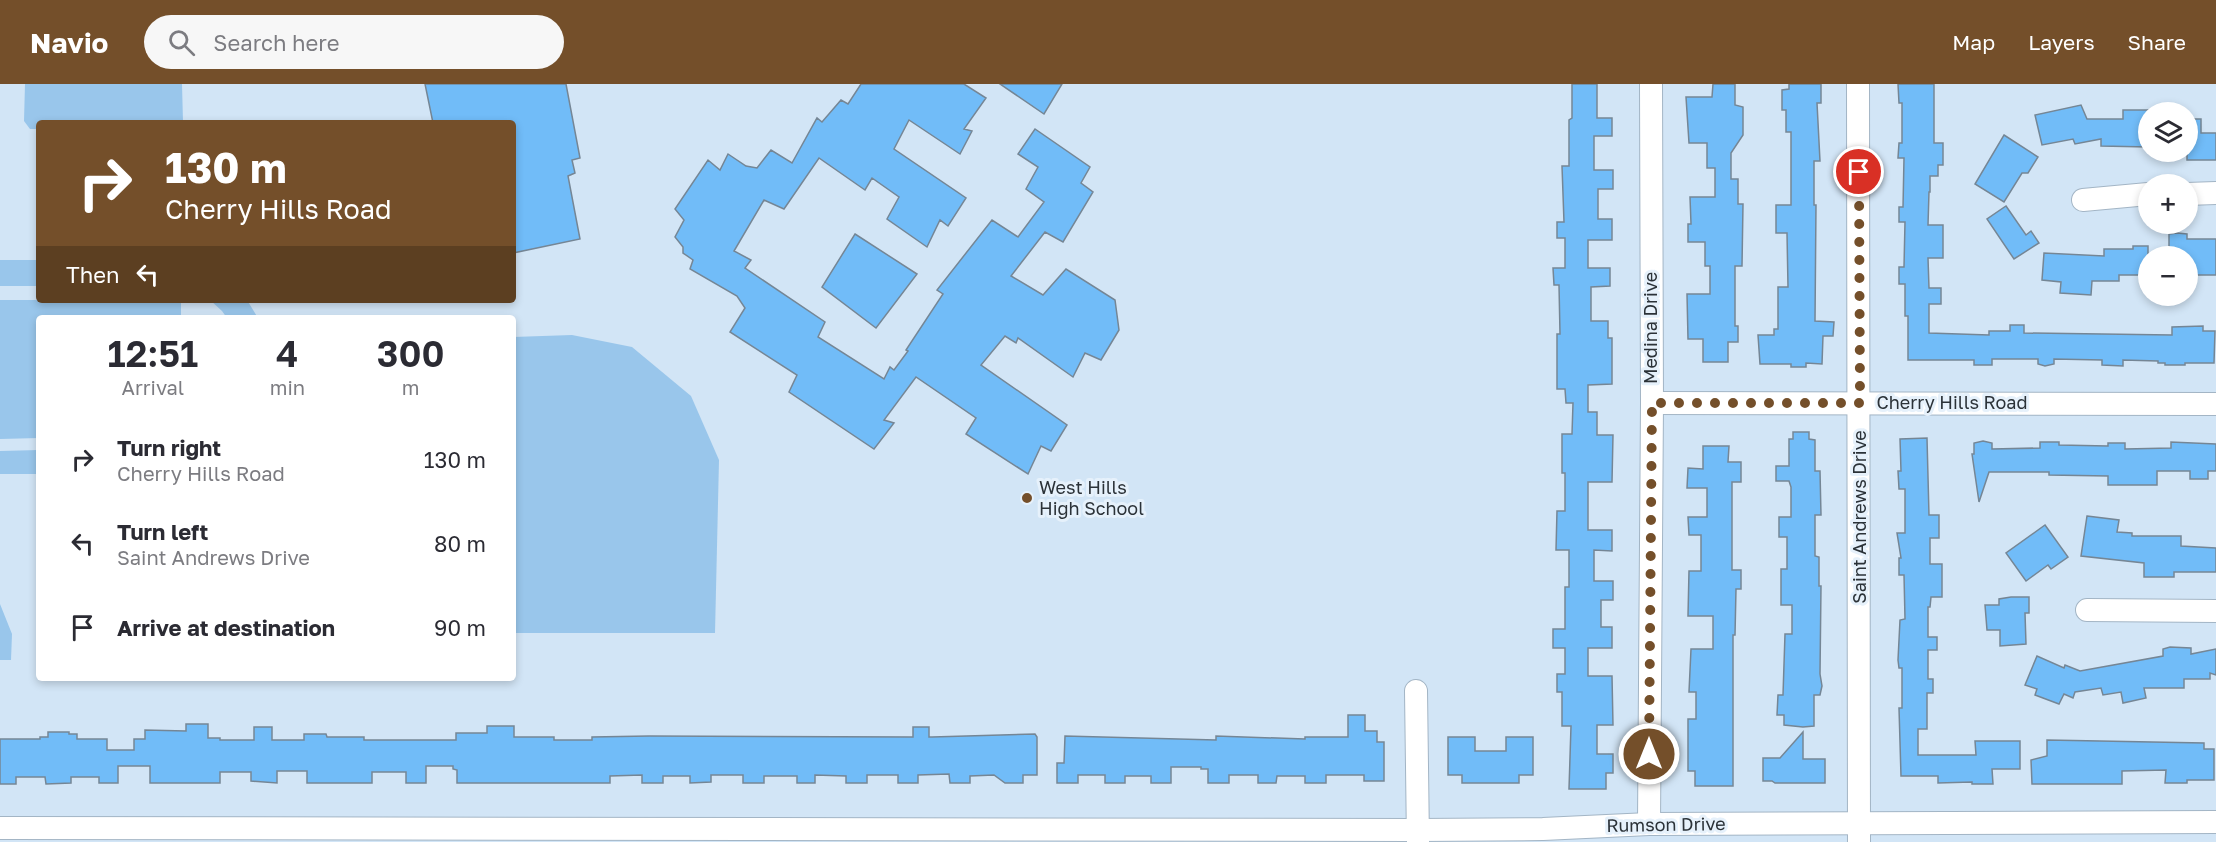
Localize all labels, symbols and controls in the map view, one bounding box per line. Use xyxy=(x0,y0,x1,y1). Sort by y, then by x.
search box xyxy=(144,15,564,69)
text: Navio xyxy=(30,26,108,59)
icon: search xyxy=(165,26,198,59)
text: Search here xyxy=(213,29,339,56)
text: Map xyxy=(1952,29,1995,55)
text: Layers xyxy=(2028,29,2095,55)
text: Share xyxy=(2128,29,2186,55)
map controls xyxy=(2138,102,2198,306)
button: layers xyxy=(2138,102,2198,162)
text: 130 m xyxy=(165,142,287,192)
icon: right xyxy=(66,144,144,222)
pin xyxy=(1833,146,1884,197)
icon: arrive xyxy=(1842,155,1875,188)
button: + xyxy=(2138,174,2198,234)
text: Cherry Hills Road xyxy=(165,193,392,225)
button: − xyxy=(2138,246,2198,306)
icon: left xyxy=(131,258,164,291)
text: Then xyxy=(66,261,119,288)
street label: Medina Drive xyxy=(1639,272,1661,384)
text: 12:51 xyxy=(108,332,198,375)
text: 4 xyxy=(276,332,299,375)
text: 300 xyxy=(377,332,444,375)
text: Arrival xyxy=(122,375,184,399)
text: min xyxy=(270,375,305,399)
text: m xyxy=(402,375,419,399)
street label: Cherry Hills Road xyxy=(1876,391,2028,413)
street label: Saint Andrews Drive xyxy=(1848,430,1870,604)
text: Turn right xyxy=(117,434,221,461)
icon: right xyxy=(66,443,99,476)
text: 130 m xyxy=(424,446,486,473)
text: Cherry Hills Road xyxy=(117,461,285,485)
place label: West Hills High School xyxy=(1039,476,1144,519)
marker: West Hills High School xyxy=(1020,491,1034,505)
text: Turn left xyxy=(117,518,208,545)
icon: left xyxy=(66,527,99,560)
text: 80 m xyxy=(434,530,486,557)
text: Saint Andrews Drive xyxy=(117,545,310,569)
icon: arrive xyxy=(66,611,99,644)
text: Arrive at destination xyxy=(117,614,335,641)
text: 90 m xyxy=(434,614,486,641)
position arrow xyxy=(1617,722,1681,786)
street label: Rumson Drive xyxy=(1606,812,1726,836)

